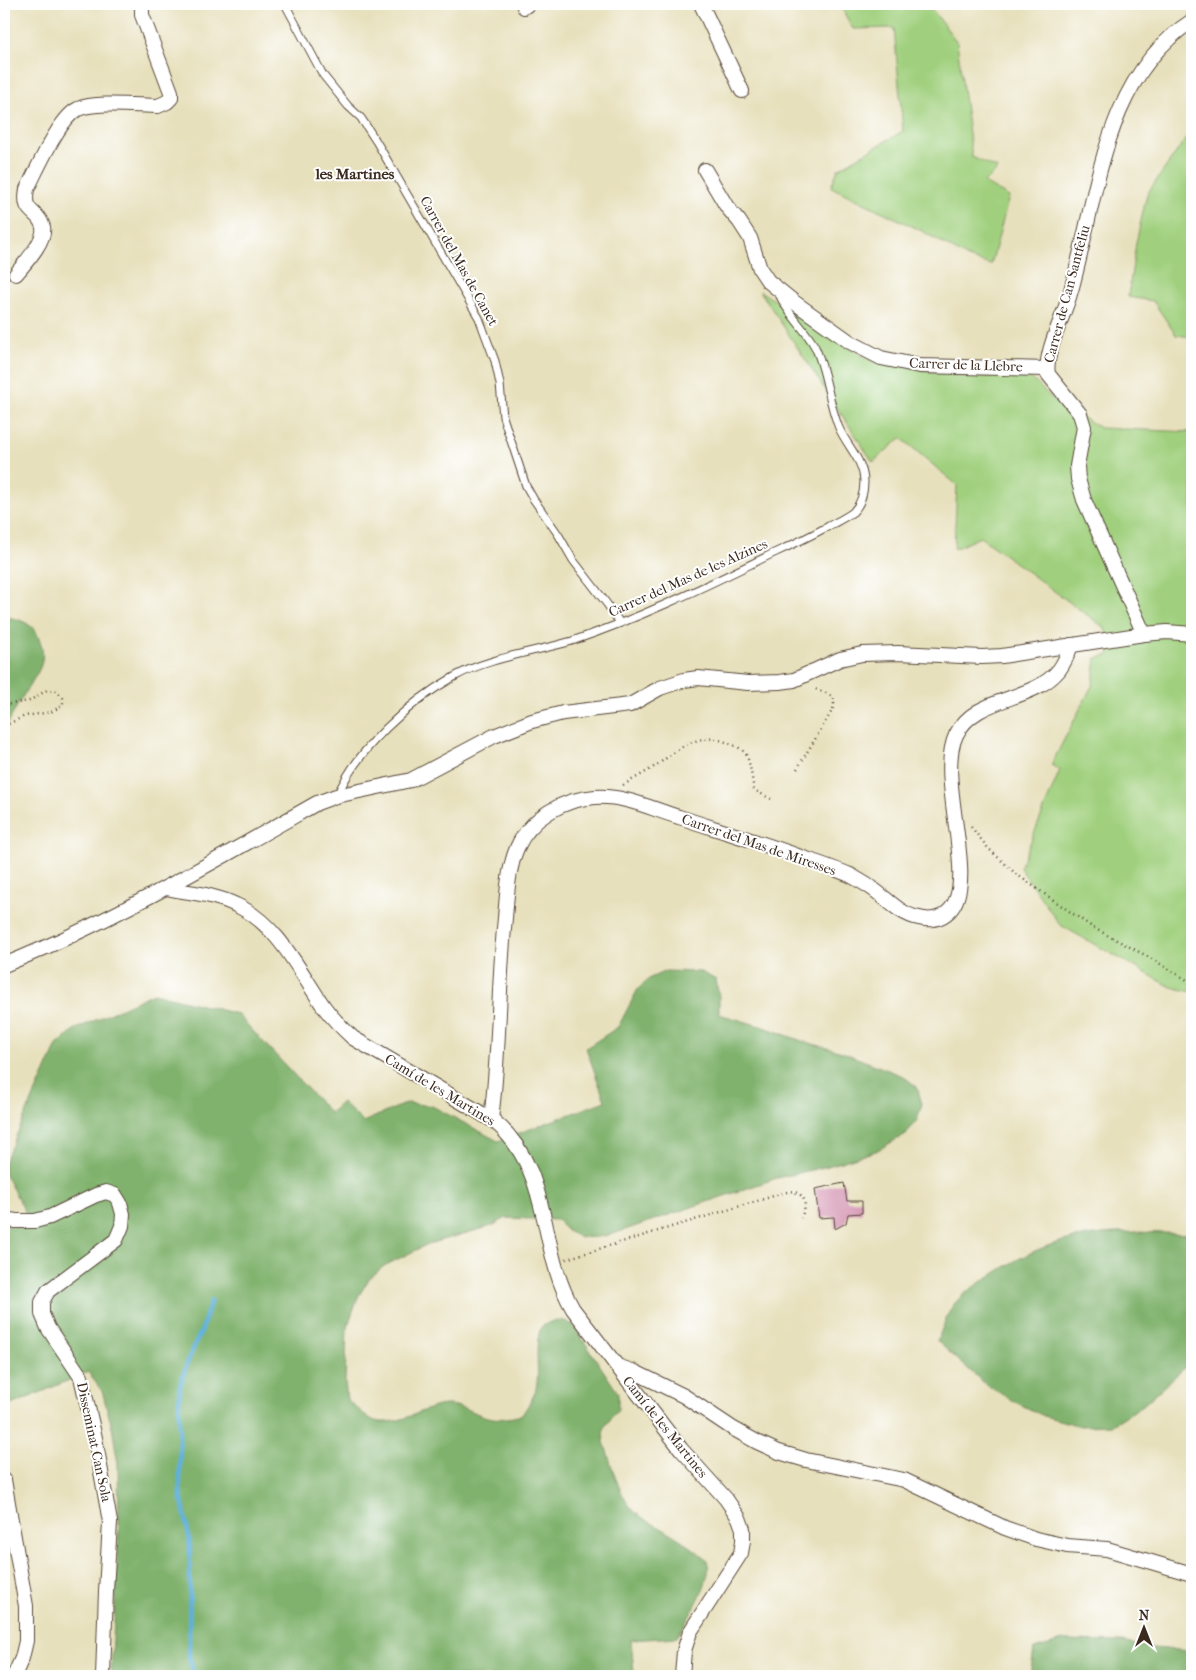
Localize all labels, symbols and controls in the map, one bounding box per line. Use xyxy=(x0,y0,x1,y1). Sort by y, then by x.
district label: les Martines xyxy=(315,165,395,183)
street label: Carrer del Mas de Canet xyxy=(416,193,502,329)
street label: Carrer de Can Santfeliu xyxy=(1040,223,1094,365)
street label: Carrer de la Llebre xyxy=(909,355,1023,375)
street label: Carrer del Mas de les Alzines xyxy=(606,535,770,621)
street label: Carrer del Mas de Miresses xyxy=(680,811,838,879)
street label: Camí de les Martines xyxy=(382,1050,498,1130)
street label: Camí de les Martines xyxy=(619,1373,711,1481)
street label: Disseminat Can Sola xyxy=(73,1381,115,1504)
north arrow xyxy=(1118,1602,1168,1652)
text: N xyxy=(1139,1607,1150,1624)

